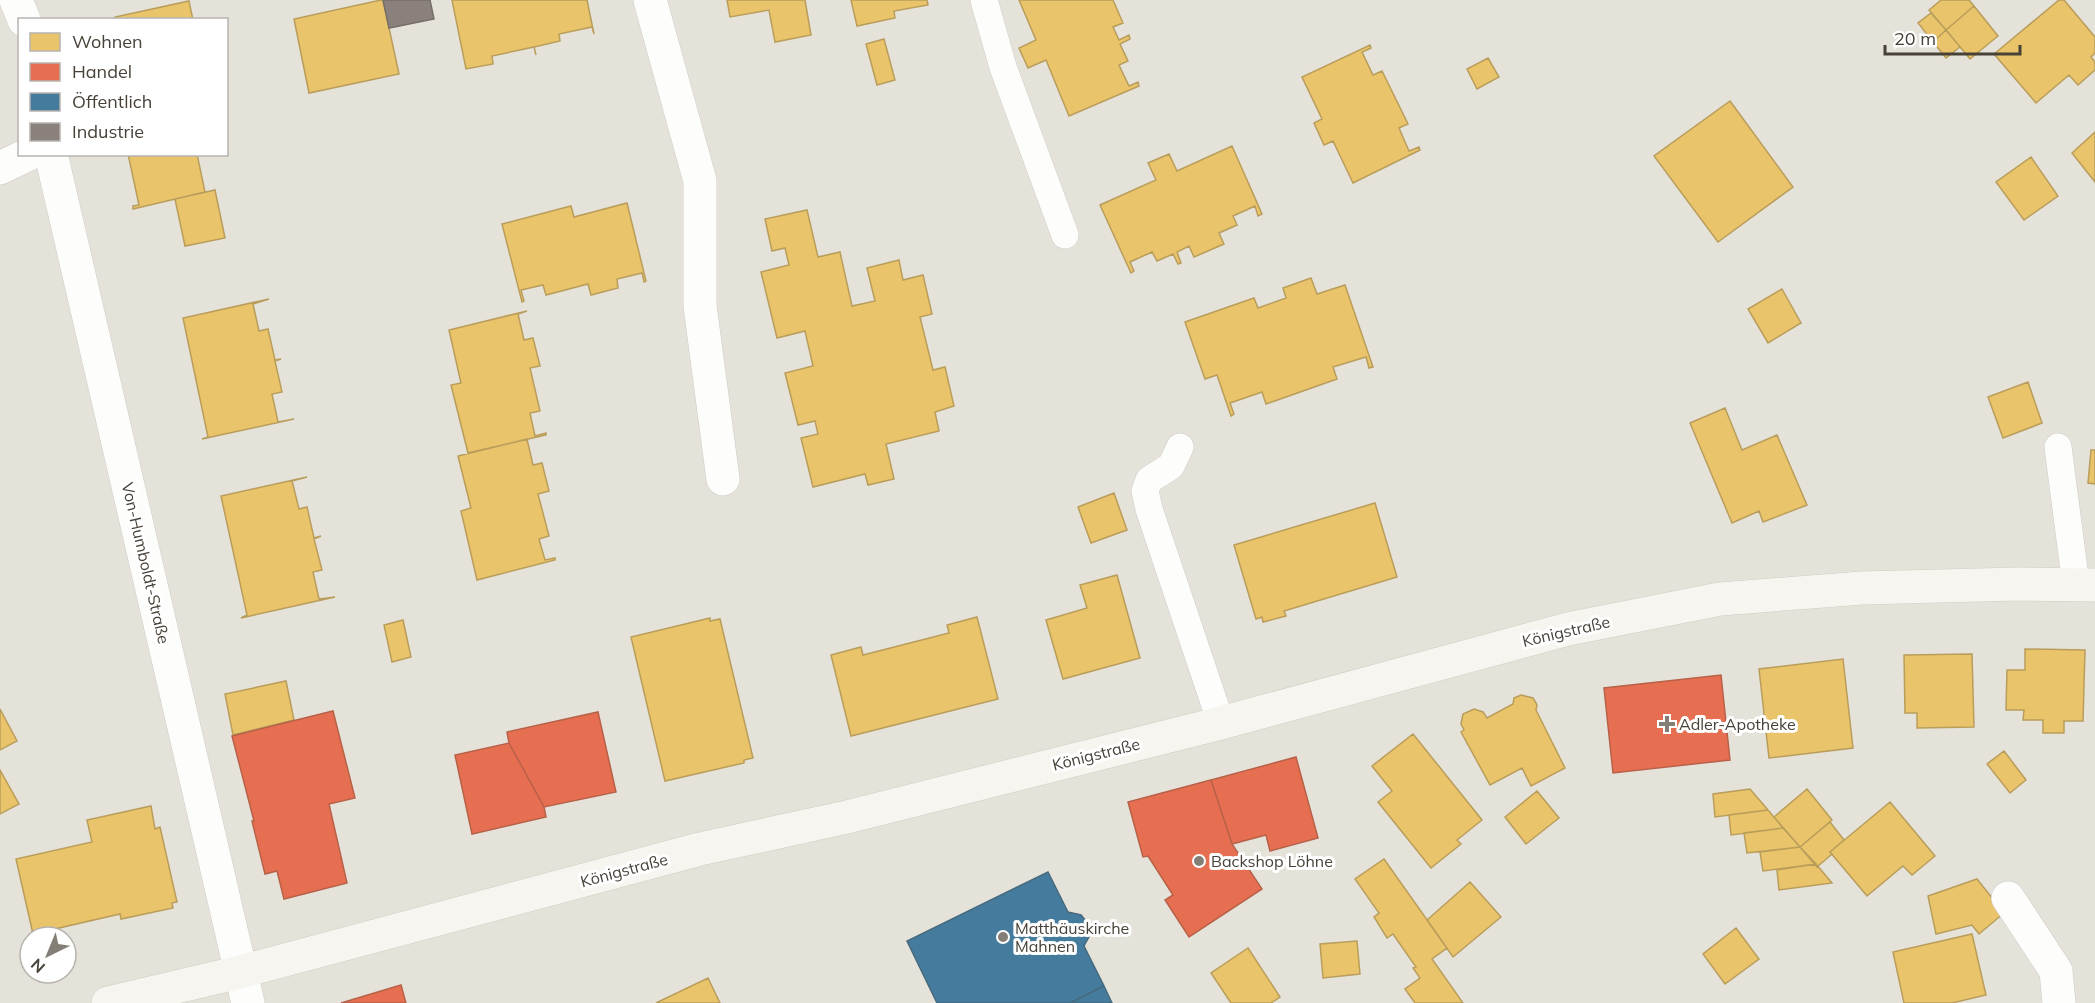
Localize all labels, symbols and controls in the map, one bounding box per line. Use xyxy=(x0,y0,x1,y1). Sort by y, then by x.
legend xyxy=(18,18,228,156)
scale bar xyxy=(1885,18,2020,56)
text: 20 m xyxy=(1894,27,1936,50)
text: Wohnen xyxy=(72,30,143,53)
text: Handel xyxy=(72,60,132,83)
text: Öffentlich xyxy=(72,90,152,113)
text: Industrie xyxy=(72,120,144,143)
street label: Von-Humboldt-Straße xyxy=(118,480,174,646)
street label: Königstraße xyxy=(1520,611,1612,651)
place label: Adler-Apotheke xyxy=(1679,714,1796,734)
marker: Adler-Apotheke xyxy=(1660,717,1674,731)
street label: Königstraße xyxy=(1050,733,1142,775)
street label: Königstraße xyxy=(578,849,670,891)
place label: Backshop Löhne xyxy=(1211,851,1333,871)
marker: Backshop Löhne xyxy=(1192,854,1206,868)
place label: Matthäuskirche Mahnen xyxy=(1015,918,1129,956)
north arrow xyxy=(18,925,78,985)
marker: Matthäuskirche Mahnen xyxy=(996,930,1010,944)
text: N xyxy=(27,955,49,977)

